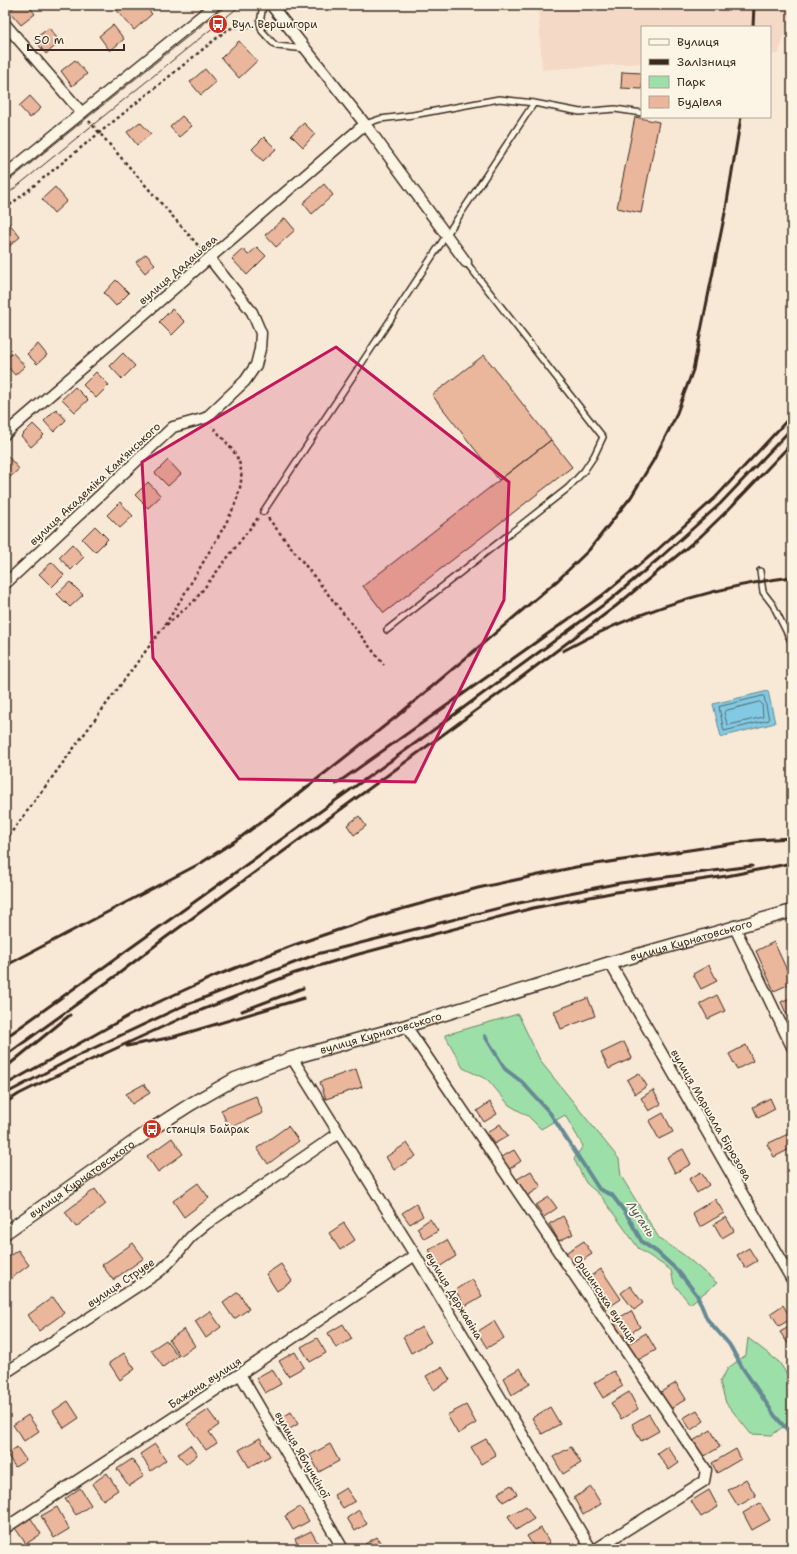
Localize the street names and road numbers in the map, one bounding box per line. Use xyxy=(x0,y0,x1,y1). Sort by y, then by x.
street label: вулиця Дадашева xyxy=(136,232,221,308)
street label: вулиця Академіка Кам'янського xyxy=(26,419,164,549)
street label: вулиця Курнатовського xyxy=(628,915,754,964)
street label: вулиця Курнатовського xyxy=(318,1008,444,1057)
street label: вулиця Маршала Бірюзова xyxy=(667,1047,755,1184)
street label: вулиця Курнатовського xyxy=(26,1136,138,1221)
street label: вулиця Державіна xyxy=(422,1250,486,1343)
street label: Оршинська вулиця xyxy=(570,1252,640,1346)
street label: вулиця Струве xyxy=(84,1255,158,1311)
street label: Бажана вулиця xyxy=(166,1354,244,1412)
street label: вулиця Яблучкіної xyxy=(271,1409,333,1502)

